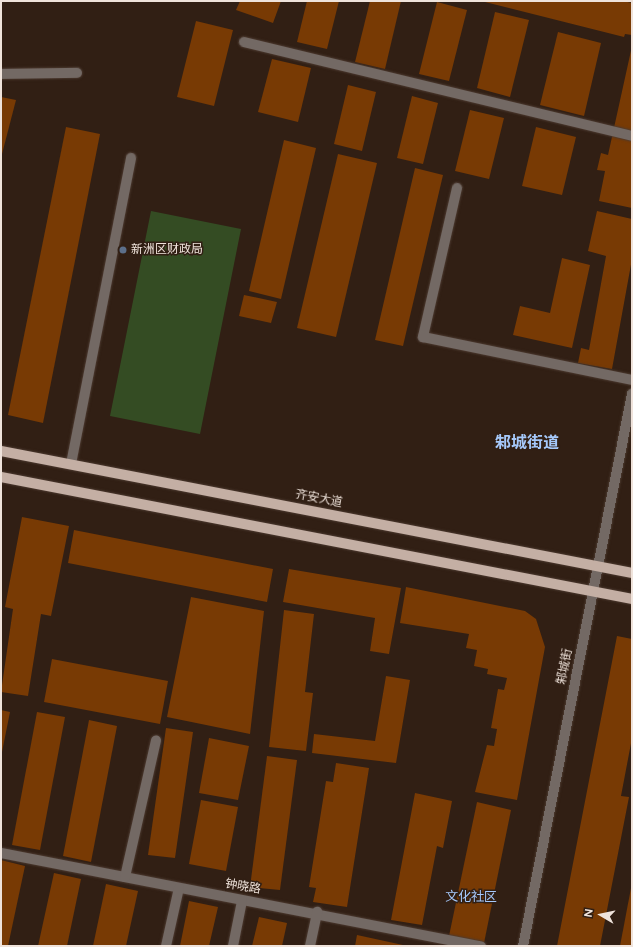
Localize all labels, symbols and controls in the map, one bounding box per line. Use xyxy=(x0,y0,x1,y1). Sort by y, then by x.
place label: 新洲区财政局 xyxy=(131,243,203,257)
marker: 新洲区财政局 xyxy=(118,245,128,255)
district label: 邾城街道 xyxy=(495,433,559,453)
street label: 齐安大道 xyxy=(294,487,344,511)
street label: 邾城街 xyxy=(554,648,576,686)
street label: 钟晓路 xyxy=(224,877,262,897)
district label: 文化社区 xyxy=(445,889,497,905)
north arrow xyxy=(581,895,621,935)
text: N xyxy=(582,908,596,918)

